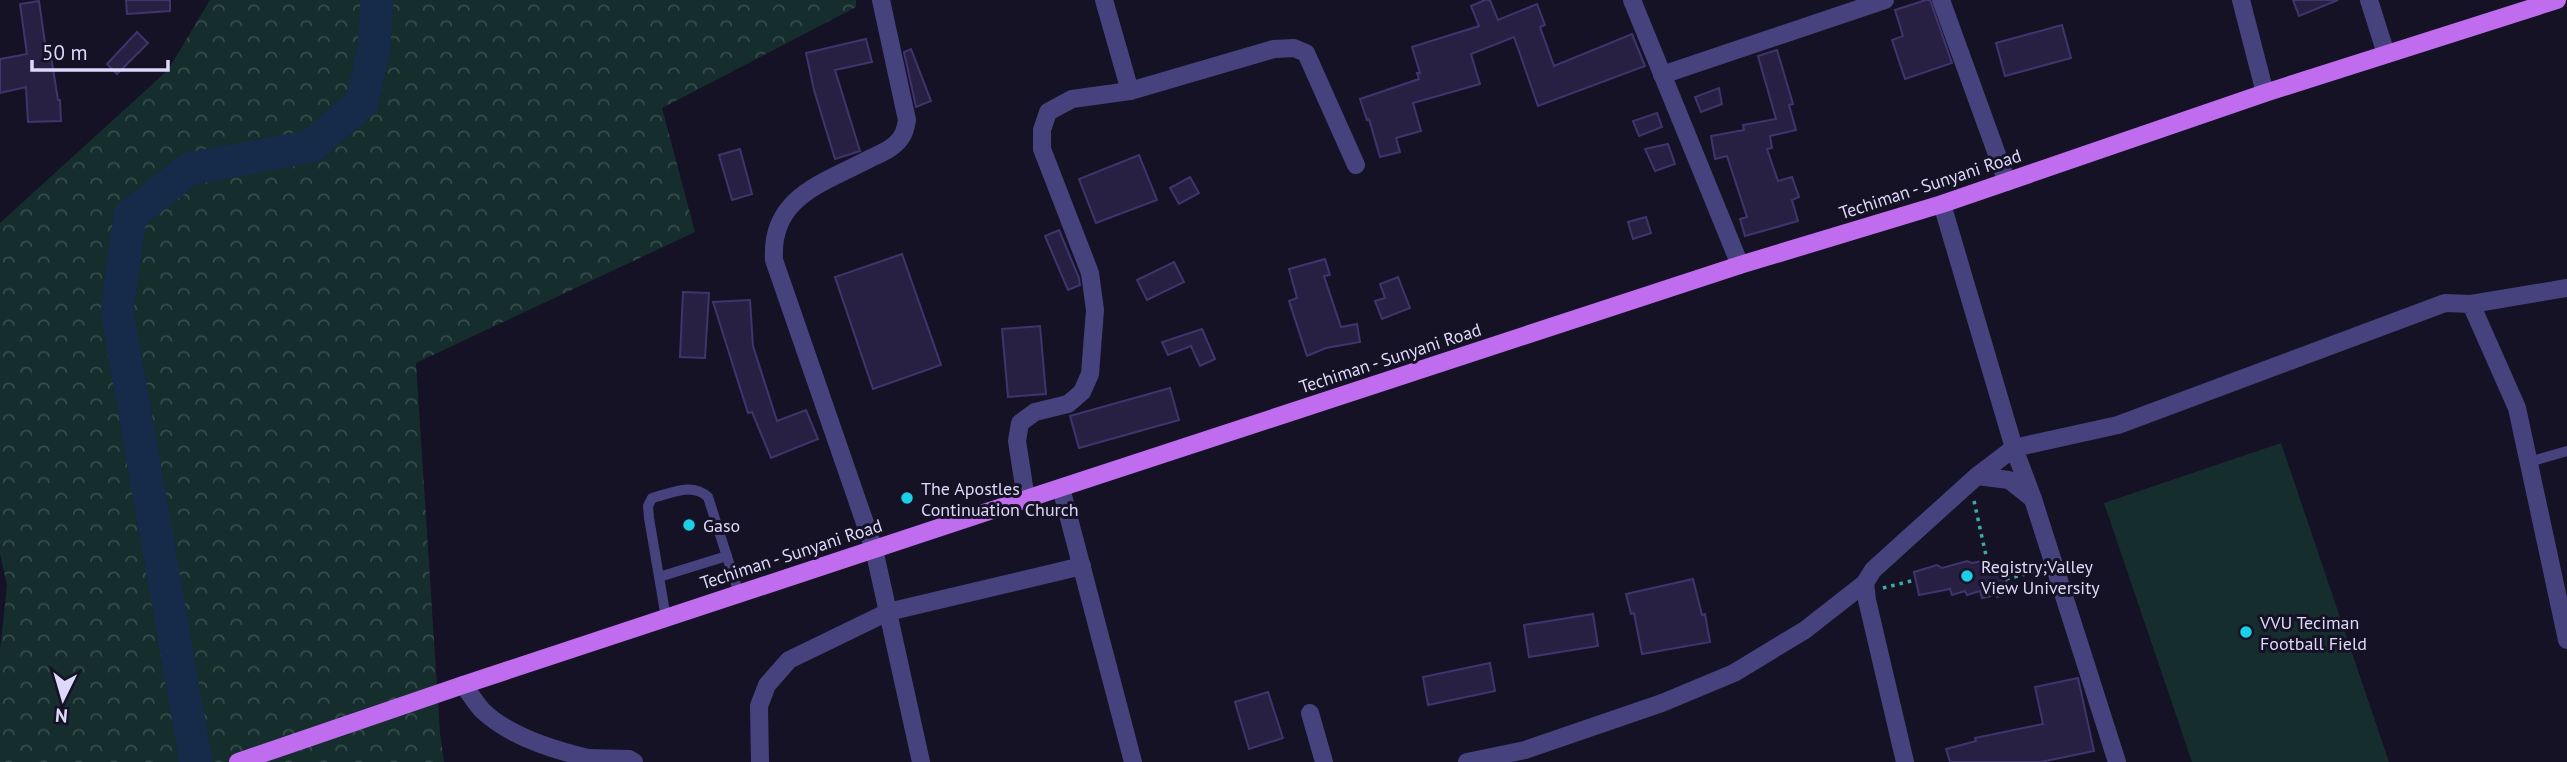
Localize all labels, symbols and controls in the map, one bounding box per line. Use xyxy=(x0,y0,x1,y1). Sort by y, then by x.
scale bar xyxy=(32,28,168,72)
text: 50 m xyxy=(42,39,88,66)
street label: Techiman - Sunyani Road xyxy=(1836,144,2024,224)
street label: Techiman - Sunyani Road xyxy=(1296,318,1484,398)
place label: The Apostles Continuation Church xyxy=(921,477,1079,521)
marker: The Apostles Continuation Church xyxy=(899,490,915,506)
street label: Techiman - Sunyani Road xyxy=(697,514,885,594)
place label: Gaso xyxy=(703,514,740,537)
marker: Gaso xyxy=(681,517,697,533)
place label: Registry;Valley View University xyxy=(1980,555,2100,599)
marker: Registry;Valley View University xyxy=(1959,568,1975,584)
place label: VVU Teciman Football Field xyxy=(2259,611,2367,655)
marker: VVU Teciman Football Field xyxy=(2238,624,2254,640)
north arrow xyxy=(28,664,98,734)
text: N xyxy=(54,703,69,728)

